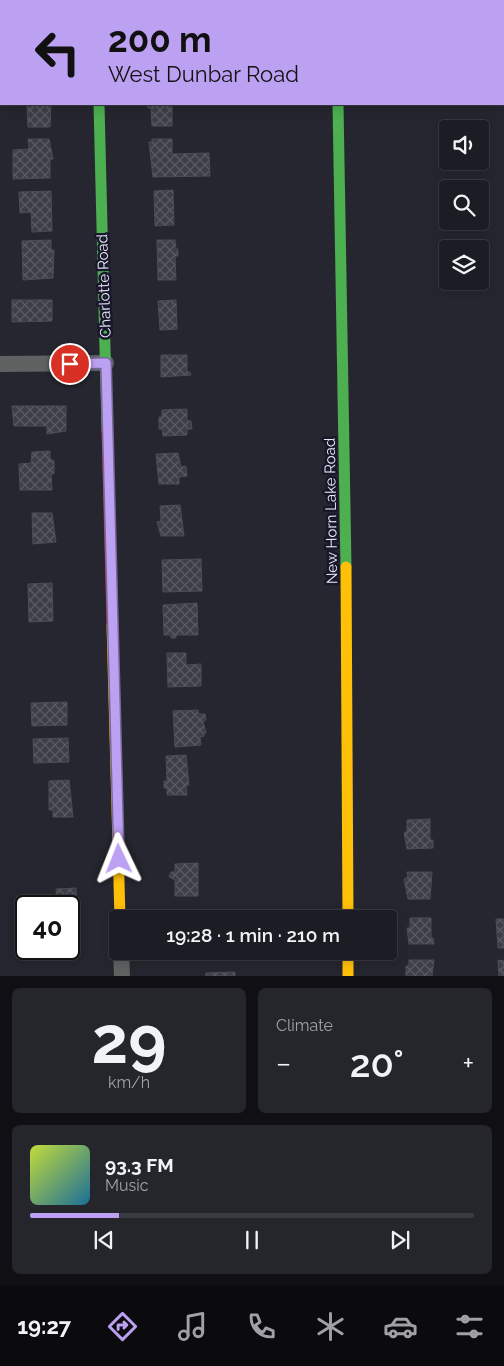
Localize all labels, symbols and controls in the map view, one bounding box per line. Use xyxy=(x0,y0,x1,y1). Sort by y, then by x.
text: 200 m xyxy=(108,19,212,60)
icon: left xyxy=(25,20,90,85)
text: West Dunbar Road xyxy=(108,61,299,87)
map controls xyxy=(439,120,489,290)
button: sound xyxy=(439,120,489,170)
button: search xyxy=(439,180,489,230)
street label: Charlotte Road xyxy=(93,234,115,338)
button: layers xyxy=(439,240,489,290)
pin xyxy=(49,343,91,385)
icon: arrive xyxy=(56,350,84,378)
street label: New Horn Lake Road xyxy=(321,438,341,584)
position arrow xyxy=(92,832,144,884)
speed limit sign: 40 xyxy=(15,895,80,960)
text: 19:28 · 1 min · 210 m xyxy=(166,924,340,946)
text: 29 xyxy=(92,1002,166,1078)
text: Climate xyxy=(276,1016,333,1035)
text: 20° xyxy=(350,1041,404,1086)
text: − xyxy=(276,1047,291,1080)
text: + xyxy=(462,1047,474,1080)
text: km/h xyxy=(108,1073,150,1092)
text: 93.3 FM xyxy=(105,1154,174,1176)
text: Music xyxy=(105,1176,149,1195)
icon: previous xyxy=(90,1226,118,1254)
icon: pause xyxy=(238,1226,266,1254)
icon: next xyxy=(386,1226,414,1254)
icon: directions xyxy=(105,1309,140,1344)
icon: music xyxy=(175,1309,210,1344)
icon: phone xyxy=(244,1309,279,1344)
icon: climate xyxy=(313,1309,348,1344)
icon: car xyxy=(383,1309,418,1344)
icon: filters xyxy=(452,1309,487,1344)
text: 19:27 xyxy=(17,1313,71,1339)

